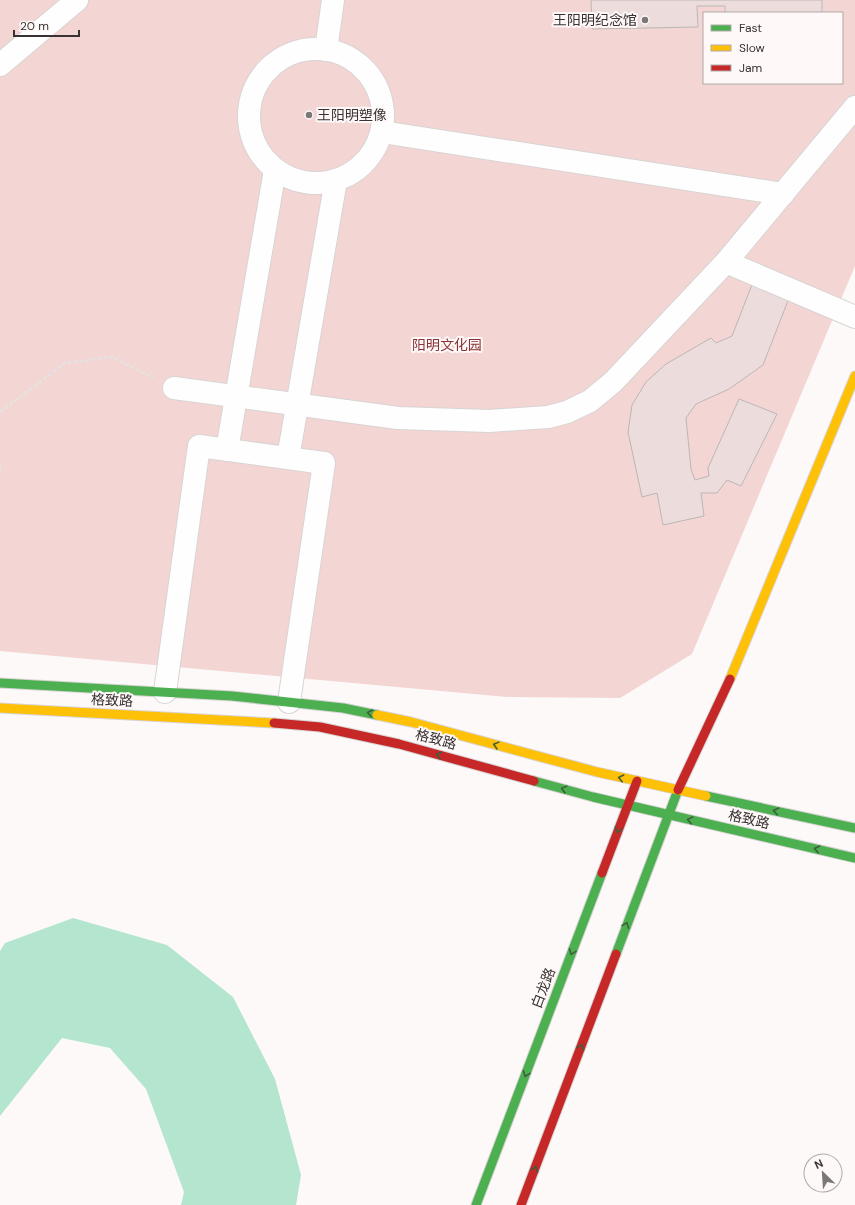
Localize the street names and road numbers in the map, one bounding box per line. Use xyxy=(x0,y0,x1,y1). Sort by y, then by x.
street label: 格致路 xyxy=(91,690,133,710)
street label: 格致路 xyxy=(413,725,459,753)
street label: 格致路 xyxy=(727,806,771,832)
street label: 白龙路 xyxy=(527,965,559,1011)

